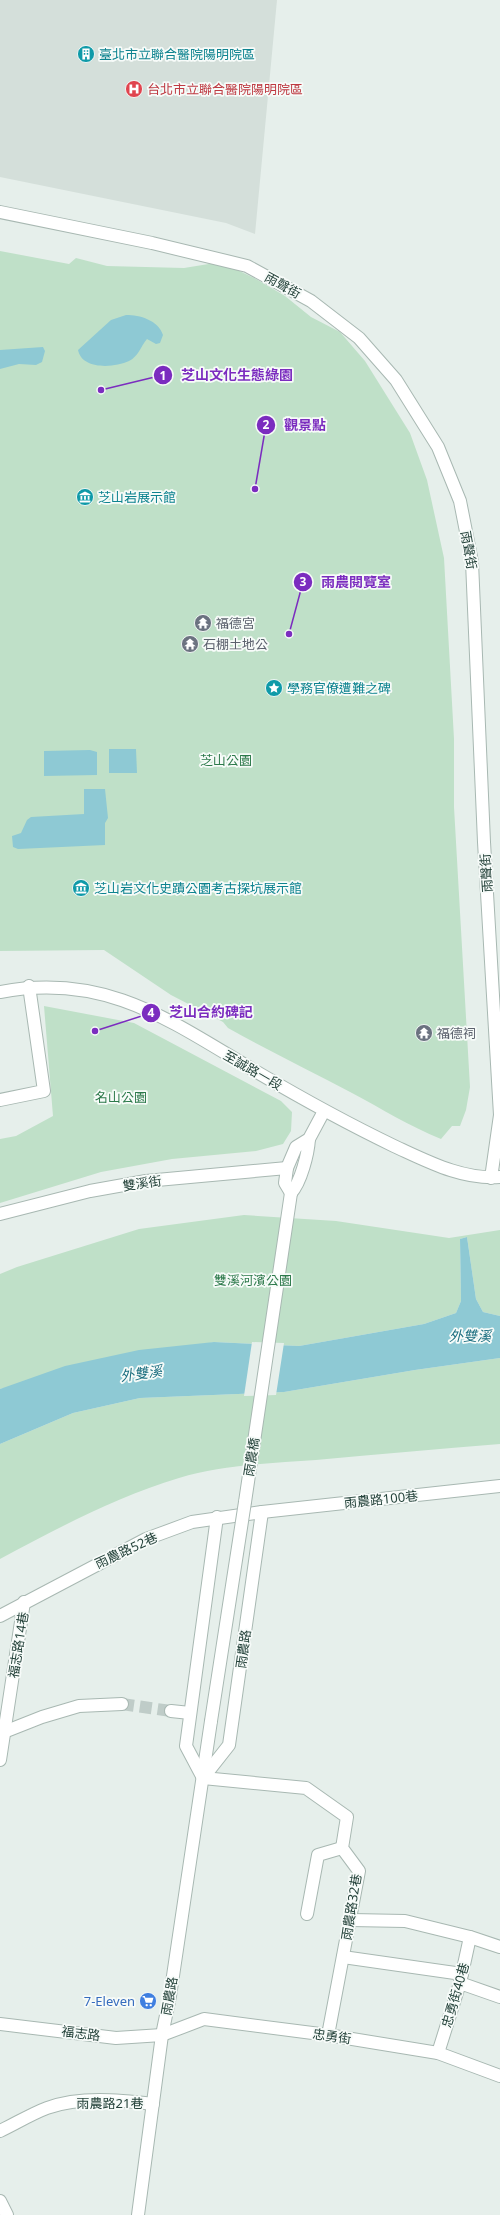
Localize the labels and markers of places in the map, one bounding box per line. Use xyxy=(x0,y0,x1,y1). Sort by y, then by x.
building icon: 臺北市立聯合醫院陽明院區 xyxy=(76,44,96,64)
place label: 臺北市立聯合醫院陽明院區 xyxy=(99,45,255,63)
hospital icon: 台北市立聯合醫院陽明院區 xyxy=(124,79,144,99)
place label: 台北市立聯合醫院陽明院區 xyxy=(147,80,303,98)
callout: 芝山文化生態綠園 xyxy=(153,362,301,388)
callout: 觀景點 xyxy=(256,412,334,438)
museum icon: 芝山岩展示館 xyxy=(75,487,95,507)
place label: 芝山岩展示館 xyxy=(98,488,176,506)
callout: 雨農閱覽室 xyxy=(293,569,399,595)
temple icon: 福德宮 xyxy=(193,613,213,633)
place label: 福德宮 xyxy=(216,614,255,632)
temple icon: 石棚土地公 xyxy=(180,634,200,654)
place label: 石棚土地公 xyxy=(203,635,268,653)
place icon: 學務官僚遭難之碑 xyxy=(264,678,284,698)
place label: 學務官僚遭難之碑 xyxy=(287,679,391,697)
museum icon: 芝山岩文化史蹟公園考古探坑展示館 xyxy=(71,878,91,898)
place label: 芝山岩文化史蹟公園考古探坑展示館 xyxy=(94,879,302,897)
callout: 芝山合約碑記 xyxy=(141,1000,261,1026)
temple icon: 福德祠 xyxy=(414,1023,434,1043)
place label: 福德祠 xyxy=(437,1024,476,1042)
supermarket icon: 7-Eleven xyxy=(138,1991,158,2011)
place label: 7-Eleven xyxy=(84,1992,135,2010)

